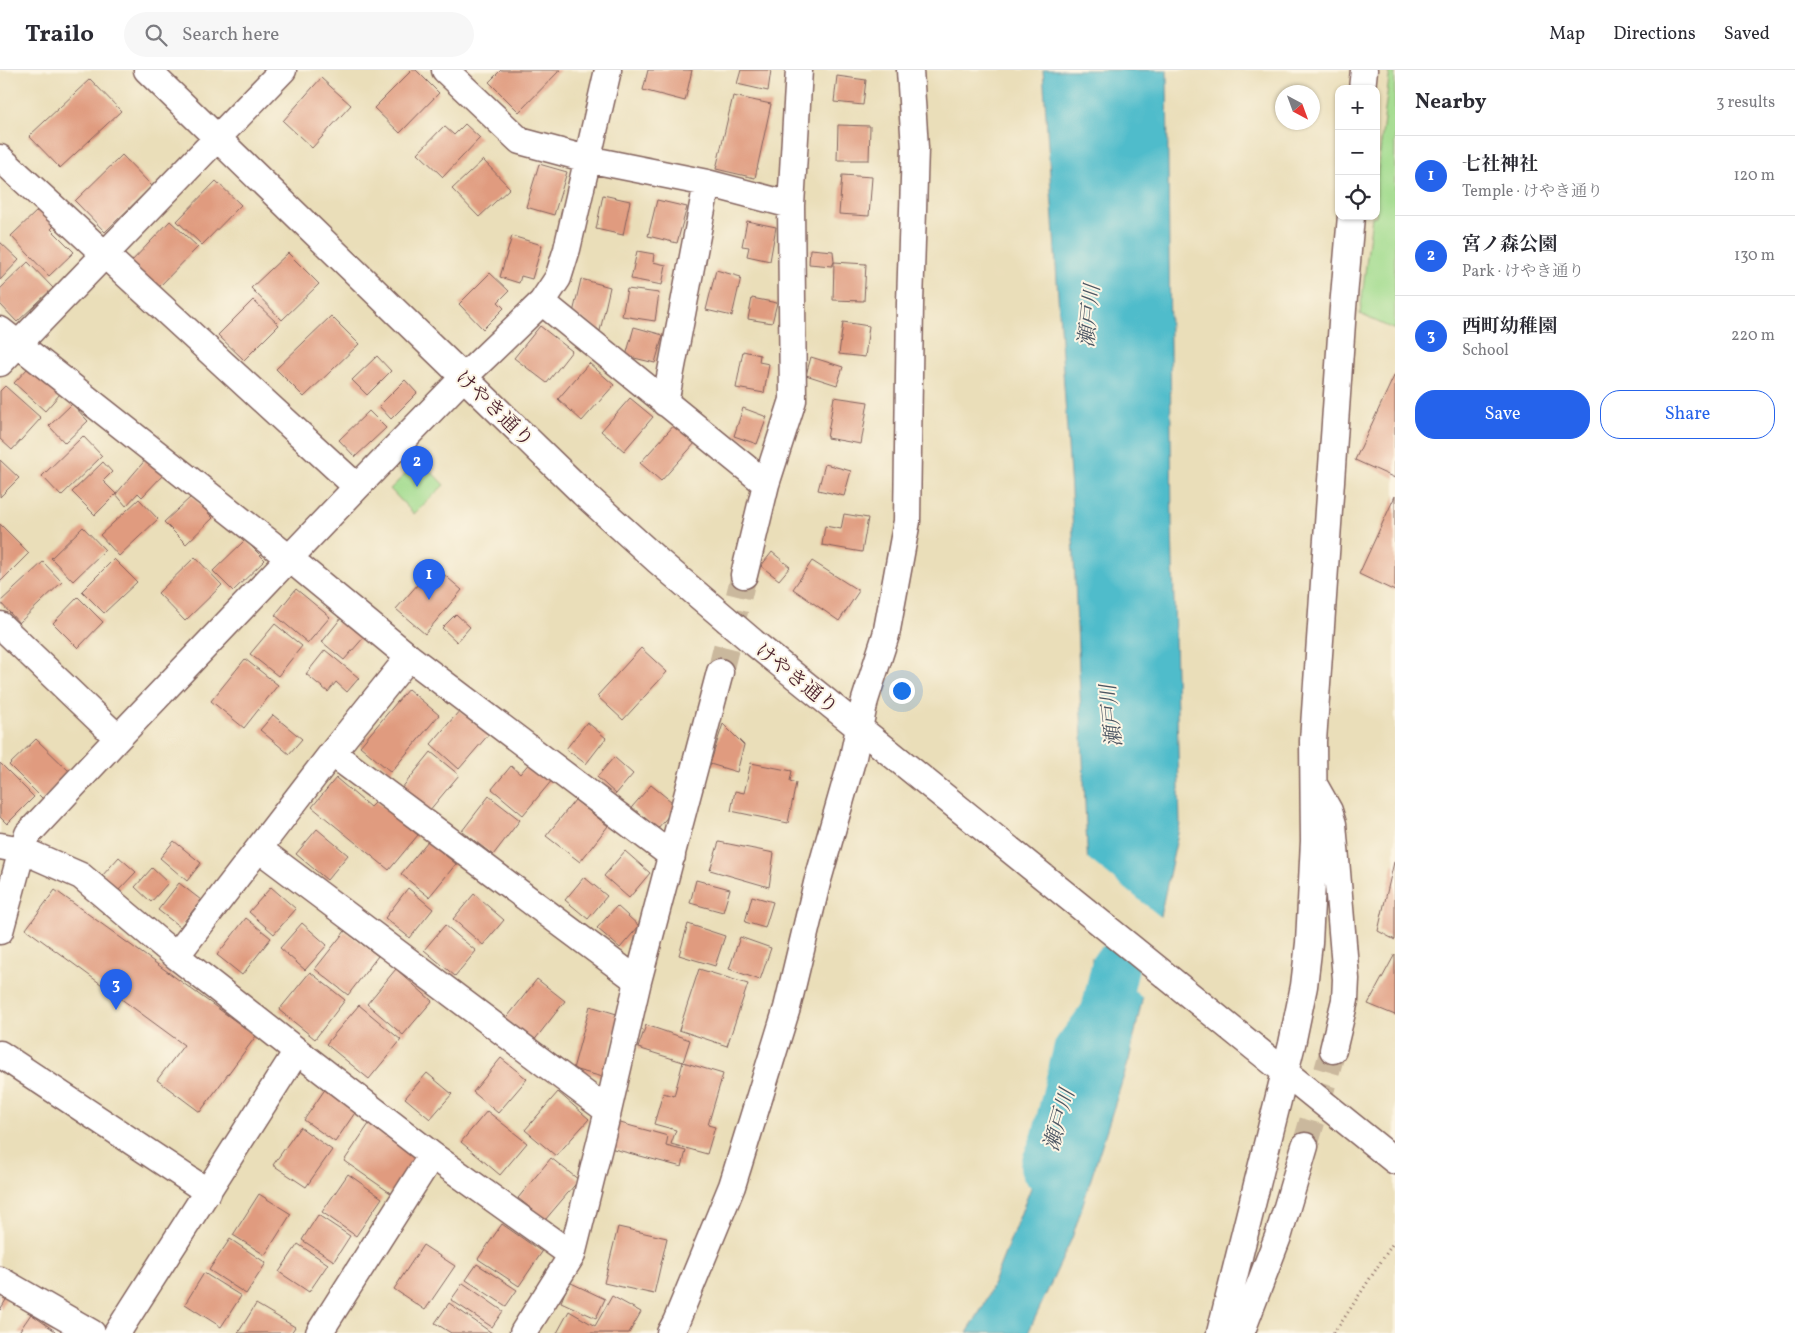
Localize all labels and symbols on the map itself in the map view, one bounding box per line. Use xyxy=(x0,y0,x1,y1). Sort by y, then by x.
north arrow xyxy=(1275,85,1320,130)
water label: 瀬戸川 xyxy=(1073,281,1108,349)
street label: けやき通り xyxy=(448,365,539,454)
pin: 2 xyxy=(401,446,433,487)
pin: 1 xyxy=(413,559,445,600)
street label: けやき通り xyxy=(748,637,843,722)
your location xyxy=(889,678,915,704)
water label: 瀬戸川 xyxy=(1095,681,1130,749)
pin: 3 xyxy=(100,969,132,1010)
water label: 瀬戸川 xyxy=(1038,1084,1084,1155)

